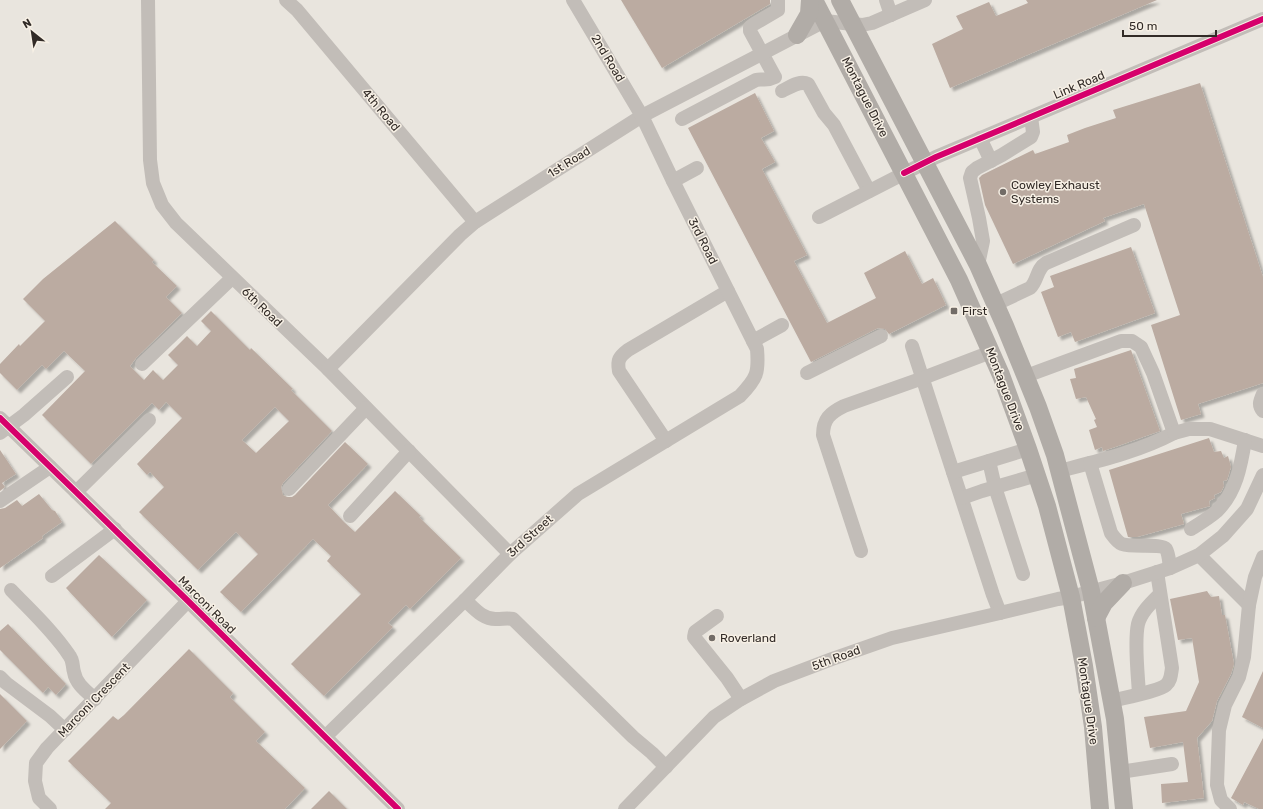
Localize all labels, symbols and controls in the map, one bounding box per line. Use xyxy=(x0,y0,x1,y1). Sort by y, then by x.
north arrow xyxy=(12,12,52,52)
scale bar xyxy=(1123,12,1216,38)
text: N xyxy=(21,16,34,31)
text: 50 m xyxy=(1129,19,1157,33)
street label: 2nd Road xyxy=(588,32,628,84)
street label: Montague Drive xyxy=(839,55,891,140)
street label: Link Road xyxy=(1051,68,1107,102)
street label: 4th Road xyxy=(359,86,403,134)
street label: 1st Road xyxy=(545,144,593,180)
place label: Cowley Exhaust Systems xyxy=(1011,178,1100,206)
marker: Cowley Exhaust Systems xyxy=(998,187,1008,197)
street label: 3rd Road xyxy=(685,215,721,267)
street label: 6th Road xyxy=(239,284,285,330)
place label: First xyxy=(962,304,988,318)
marker: First xyxy=(949,306,959,316)
street label: Montague Drive xyxy=(983,345,1027,433)
street label: 3rd Street xyxy=(504,512,556,560)
street label: Marconi Road xyxy=(175,573,239,637)
place label: Roverland xyxy=(720,631,776,645)
marker: Roverland xyxy=(707,633,717,643)
street label: 5th Road xyxy=(810,643,862,673)
street label: Montague Drive xyxy=(1075,657,1101,746)
street label: Marconi Crescent xyxy=(55,660,133,740)

